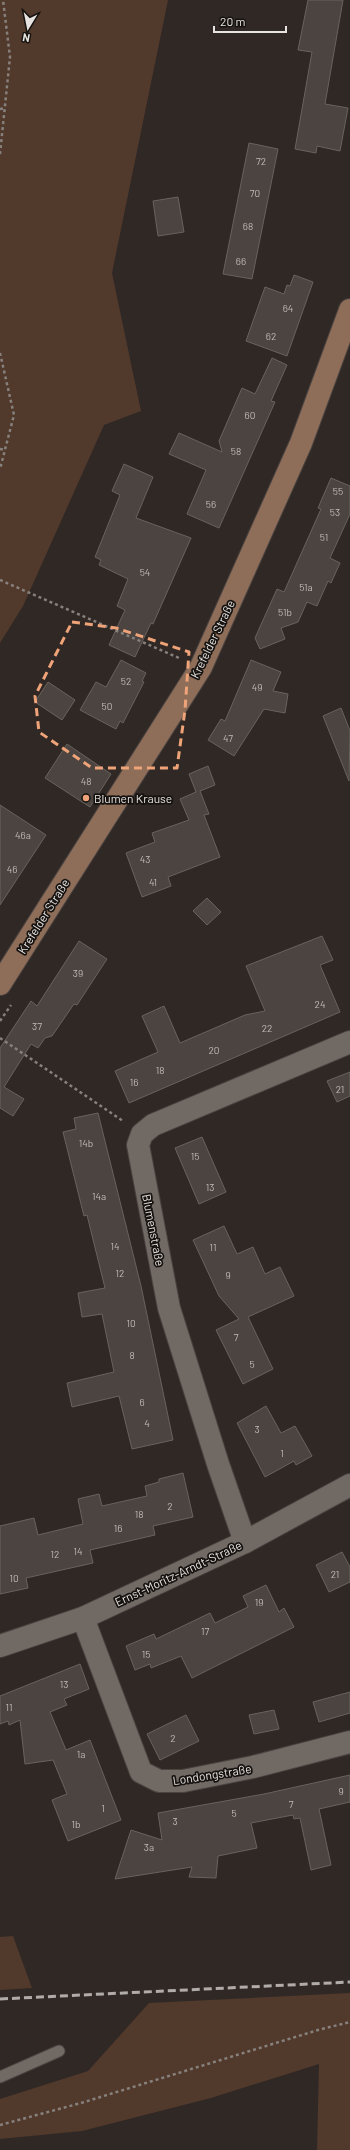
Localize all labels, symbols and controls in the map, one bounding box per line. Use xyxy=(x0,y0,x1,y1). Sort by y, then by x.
north arrow xyxy=(8,8,48,48)
scale bar xyxy=(214,8,286,34)
text: 20 m xyxy=(220,14,246,28)
text: N xyxy=(21,31,31,45)
house number: 72 xyxy=(256,155,266,167)
house number: 70 xyxy=(250,187,260,199)
house number: 68 xyxy=(243,220,253,232)
house number: 66 xyxy=(236,255,246,267)
house number: 64 xyxy=(283,302,293,314)
house number: 62 xyxy=(266,330,276,342)
house number: 60 xyxy=(245,409,255,421)
house number: 58 xyxy=(231,445,241,457)
house number: 55 xyxy=(333,485,343,497)
house number: 56 xyxy=(206,498,216,510)
house number: 53 xyxy=(330,506,340,518)
house number: 51 xyxy=(320,531,328,543)
house number: 54 xyxy=(140,566,150,578)
house number: 51a xyxy=(299,581,313,593)
street label: Krefelder Straße xyxy=(187,598,237,680)
house number: 51b xyxy=(278,606,292,618)
house number: 52 xyxy=(121,675,131,687)
house number: 49 xyxy=(252,681,262,693)
house number: 50 xyxy=(102,700,112,712)
house number: 47 xyxy=(223,732,233,744)
house number: 48 xyxy=(81,775,91,787)
place label: Blumen Krause xyxy=(94,791,172,805)
marker: Blumen Krause xyxy=(81,793,91,803)
house number: 46a xyxy=(15,829,31,841)
house number: 43 xyxy=(140,853,150,865)
house number: 46 xyxy=(7,863,17,875)
street label: Krefelder Straße xyxy=(14,876,72,956)
house number: 41 xyxy=(149,876,157,888)
house number: 39 xyxy=(73,967,83,979)
house number: 24 xyxy=(315,998,325,1010)
house number: 37 xyxy=(32,1020,42,1032)
house number: 22 xyxy=(262,1022,272,1034)
house number: 20 xyxy=(208,1044,220,1056)
house number: 18 xyxy=(156,1064,164,1076)
house number: 16 xyxy=(130,1076,138,1088)
house number: 21 xyxy=(336,1083,344,1095)
house number: 14b xyxy=(79,1137,93,1149)
house number: 15 xyxy=(191,1150,199,1162)
house number: 13 xyxy=(206,1181,214,1193)
house number: 14a xyxy=(92,1190,106,1202)
street label: Blumenstraße xyxy=(140,1193,168,1267)
house number: 14 xyxy=(110,1240,120,1252)
house number: 11 xyxy=(209,1241,217,1253)
house number: 12 xyxy=(116,1267,124,1279)
house number: 9 xyxy=(225,1269,231,1281)
house number: 10 xyxy=(126,1317,136,1329)
house number: 7 xyxy=(234,1331,239,1343)
house number: 8 xyxy=(129,1349,135,1361)
house number: 5 xyxy=(249,1358,255,1370)
house number: 6 xyxy=(139,1396,145,1408)
house number: 4 xyxy=(144,1417,150,1429)
house number: 3 xyxy=(254,1423,260,1435)
house number: 1 xyxy=(280,1447,284,1459)
house number: 2 xyxy=(167,1500,173,1512)
house number: 18 xyxy=(135,1508,143,1520)
house number: 16 xyxy=(114,1522,122,1534)
street label: Ernst-Moritz-Arndt-Straße xyxy=(112,1537,244,1609)
house number: 14 xyxy=(73,1545,83,1557)
house number: 12 xyxy=(51,1548,59,1560)
house number: 21 xyxy=(331,1568,339,1580)
house number: 10 xyxy=(9,1572,19,1584)
house number: 19 xyxy=(255,1596,263,1608)
house number: 17 xyxy=(201,1625,209,1637)
house number: 15 xyxy=(142,1648,150,1660)
house number: 13 xyxy=(60,1678,68,1690)
house number: 11 xyxy=(5,1701,13,1713)
house number: 2 xyxy=(170,1732,176,1744)
house number: 1a xyxy=(77,1748,85,1760)
street label: Londongstraße xyxy=(172,1761,252,1787)
house number: 9 xyxy=(338,1785,344,1797)
house number: 7 xyxy=(289,1798,294,1810)
house number: 1 xyxy=(101,1802,105,1814)
house number: 5 xyxy=(231,1807,237,1819)
house number: 3 xyxy=(172,1815,178,1827)
house number: 1b xyxy=(72,1818,80,1830)
house number: 3a xyxy=(144,1841,154,1853)

